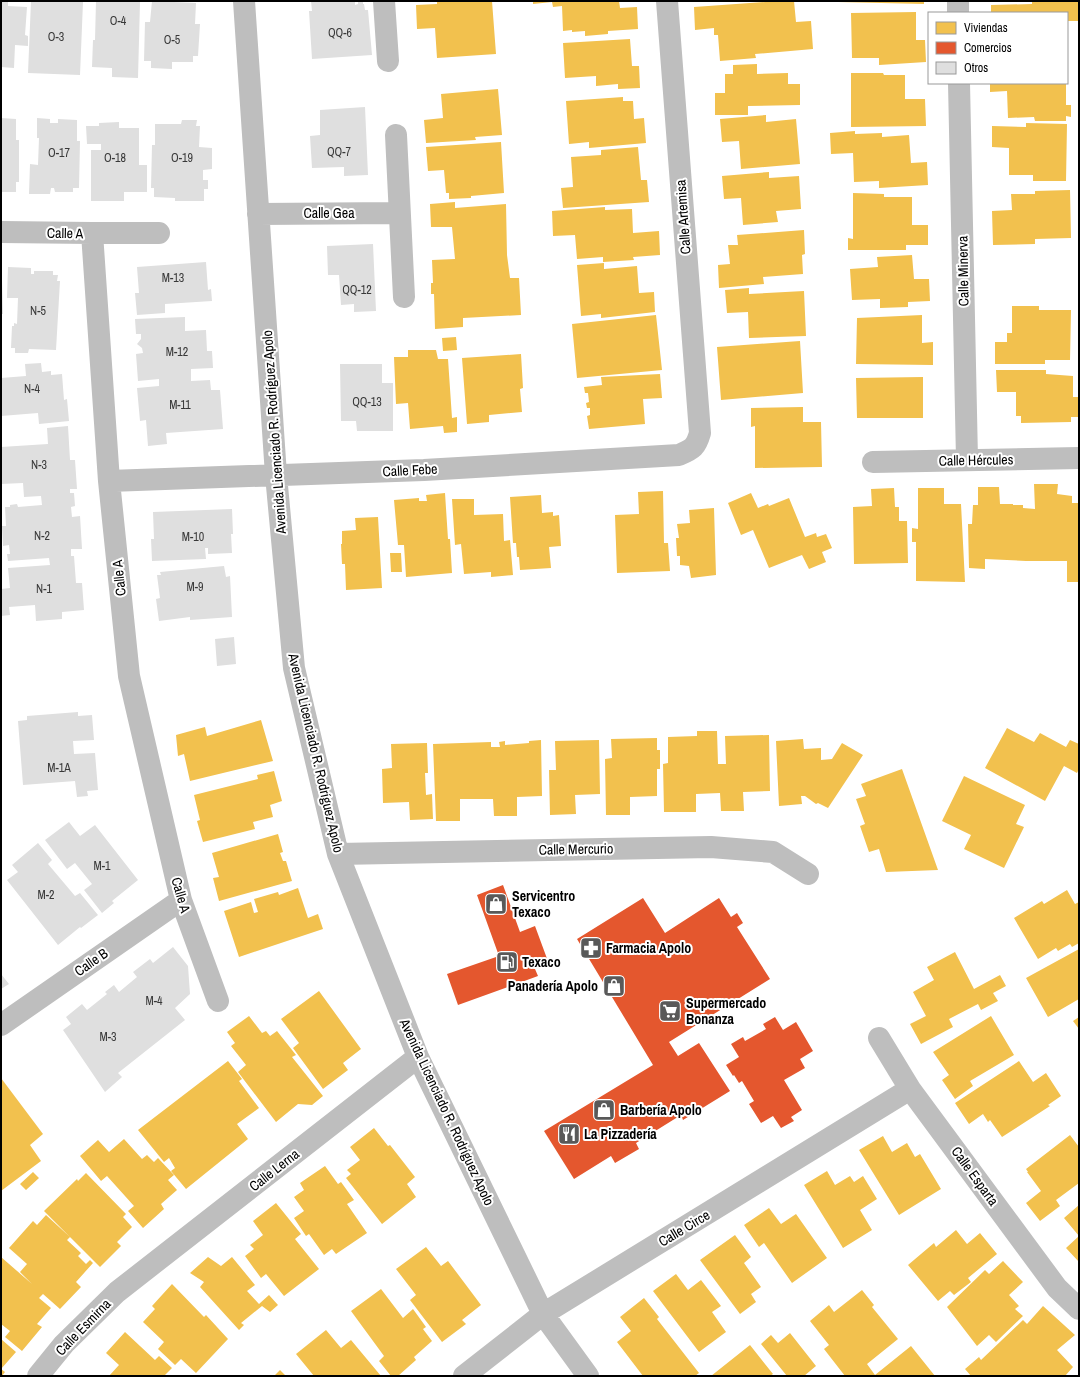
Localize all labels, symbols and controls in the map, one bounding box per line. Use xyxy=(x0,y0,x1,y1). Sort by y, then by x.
legend xyxy=(928,12,1068,84)
house number: O-4 xyxy=(110,13,127,29)
text: Viviendas xyxy=(964,20,1008,36)
house number: QQ-6 xyxy=(328,25,352,41)
house number: O-3 xyxy=(48,29,64,45)
house number: O-5 xyxy=(164,32,181,48)
text: Comercios xyxy=(964,40,1012,56)
text: Otros xyxy=(964,60,988,76)
house number: QQ-7 xyxy=(327,144,352,160)
house number: O-17 xyxy=(48,145,70,161)
house number: O-18 xyxy=(104,150,126,166)
house number: O-19 xyxy=(171,150,193,166)
street label: Calle Artemisa xyxy=(671,179,695,255)
street label: Calle Gea xyxy=(303,204,355,222)
street label: Calle A xyxy=(47,224,84,242)
street label: Calle Minerva xyxy=(953,235,973,307)
house number: M-13 xyxy=(162,270,184,286)
house number: QQ-12 xyxy=(342,282,372,298)
house number: N-5 xyxy=(30,303,46,319)
street label: Avenida Licenciado R. Rodríguez Apolo xyxy=(258,330,290,535)
house number: M-12 xyxy=(166,344,188,360)
house number: N-4 xyxy=(24,381,40,397)
house number: QQ-13 xyxy=(352,394,382,410)
house number: M-11 xyxy=(169,397,191,413)
street label: Calle Hércules xyxy=(939,450,1014,470)
house number: N-3 xyxy=(31,457,47,473)
street label: Calle Febe xyxy=(382,460,438,480)
house number: N-2 xyxy=(34,528,50,544)
house number: M-10 xyxy=(182,529,204,545)
street label: Calle A xyxy=(108,559,130,597)
house number: M-9 xyxy=(187,579,203,595)
house number: N-1 xyxy=(36,581,52,597)
street label: Avenida Licenciado R. Rodríguez Apolo xyxy=(284,651,348,854)
house number: M-1A xyxy=(47,760,71,776)
street label: Calle Mercurio xyxy=(539,839,613,859)
house number: M-1 xyxy=(94,858,111,874)
street label: Calle A xyxy=(167,875,195,915)
house number: M-2 xyxy=(38,887,54,903)
place label: Servicentro Texaco xyxy=(512,887,575,921)
shop icon: Servicentro Texaco xyxy=(483,891,509,917)
pharmacy icon: Farmacia Apolo xyxy=(578,935,604,961)
place label: Farmacia Apolo xyxy=(606,939,691,957)
street label: Calle B xyxy=(71,944,112,980)
fuel station icon: Texaco xyxy=(494,949,520,975)
place label: Texaco xyxy=(522,953,561,971)
shop icon: Panadería Apolo xyxy=(601,973,627,999)
place label: Panadería Apolo xyxy=(508,977,598,995)
house number: M-4 xyxy=(146,993,163,1009)
place label: Supermercado Bonanza xyxy=(686,994,766,1028)
supermarket icon: Supermercado Bonanza xyxy=(657,998,683,1024)
street label: Avenida Licenciado R. Rodríguez Apolo xyxy=(395,1015,498,1208)
house number: M-3 xyxy=(100,1029,116,1045)
shop icon: Barbería Apolo xyxy=(591,1097,617,1123)
place label: Barbería Apolo xyxy=(620,1101,702,1119)
restaurant icon: La Pizzadería xyxy=(556,1121,582,1147)
place label: La Pizzadería xyxy=(584,1125,657,1143)
street label: Calle Esparta xyxy=(947,1143,1003,1210)
street label: Calle Lerna xyxy=(245,1144,303,1195)
street label: Calle Circe xyxy=(655,1206,713,1250)
street label: Calle Esmirna xyxy=(51,1294,115,1359)

